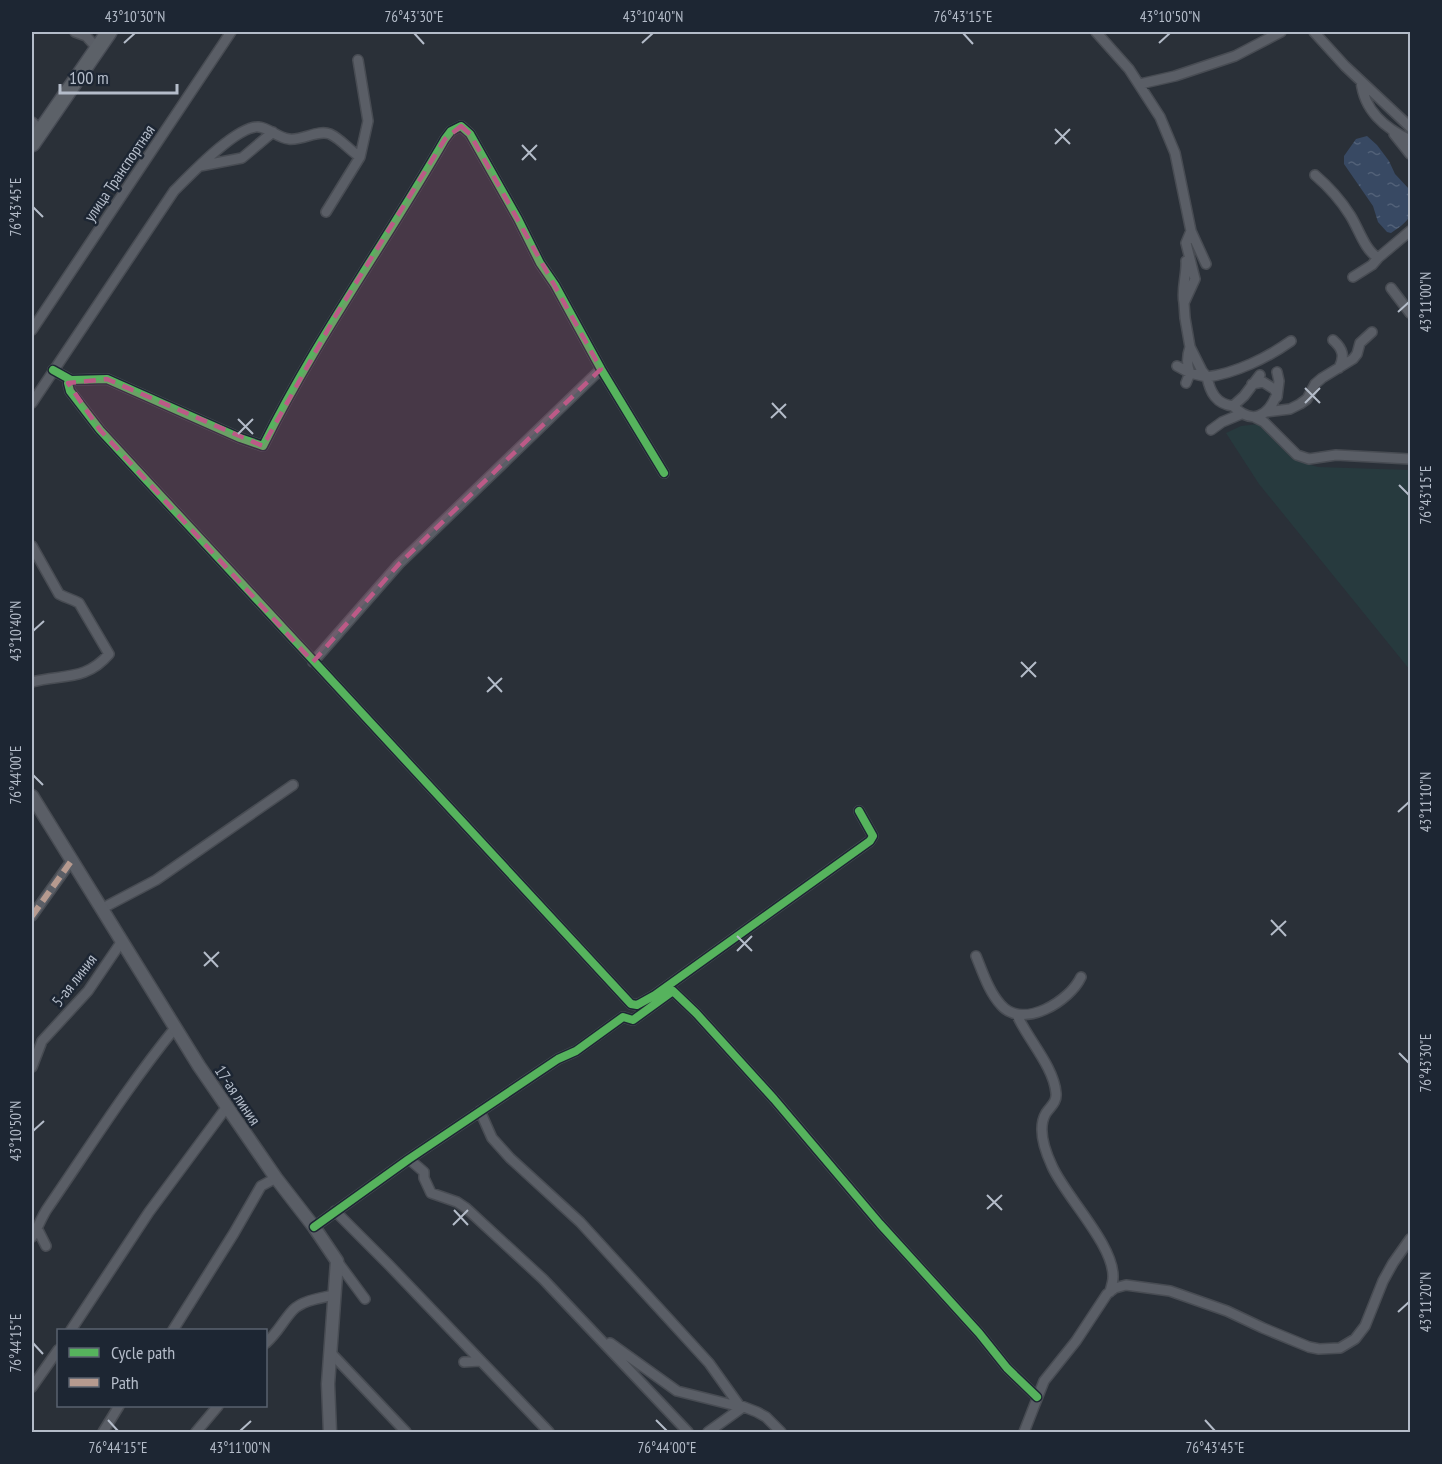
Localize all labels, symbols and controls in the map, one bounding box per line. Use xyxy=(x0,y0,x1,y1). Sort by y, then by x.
text: 43°10'30"N xyxy=(105,7,165,26)
text: 76°43'30"E xyxy=(384,7,444,26)
text: 43°10'40"N xyxy=(623,7,683,26)
text: 76°43'15"E xyxy=(933,7,993,26)
text: 43°10'50"N xyxy=(1140,7,1200,26)
scale bar xyxy=(60,57,177,95)
text: 100 m xyxy=(69,66,109,89)
street label: улица Транспортная xyxy=(79,121,159,225)
text: 76°43'45"E xyxy=(6,177,25,237)
text: 43°11'00"N xyxy=(1416,272,1435,332)
text: 76°43'15"E xyxy=(1416,465,1435,525)
text: 43°10'40"N xyxy=(6,601,25,661)
text: 76°44'00"E xyxy=(6,745,25,805)
text: 43°11'10"N xyxy=(1416,772,1435,832)
street label: 5-ая линия xyxy=(47,950,101,1010)
text: 76°43'30"E xyxy=(1416,1033,1435,1093)
street label: 17-ая линия xyxy=(211,1061,265,1129)
text: 43°10'50"N xyxy=(6,1101,25,1161)
text: 43°11'20"N xyxy=(1416,1272,1435,1332)
text: 76°44'15"E xyxy=(6,1313,25,1373)
legend xyxy=(57,1329,267,1407)
text: Cycle path xyxy=(111,1341,175,1364)
text: Path xyxy=(111,1371,139,1394)
text: 76°44'15"E xyxy=(88,1438,148,1457)
text: 43°11'00"N xyxy=(210,1438,270,1457)
text: 76°44'00"E xyxy=(637,1438,697,1457)
text: 76°43'45"E xyxy=(1185,1438,1245,1457)

